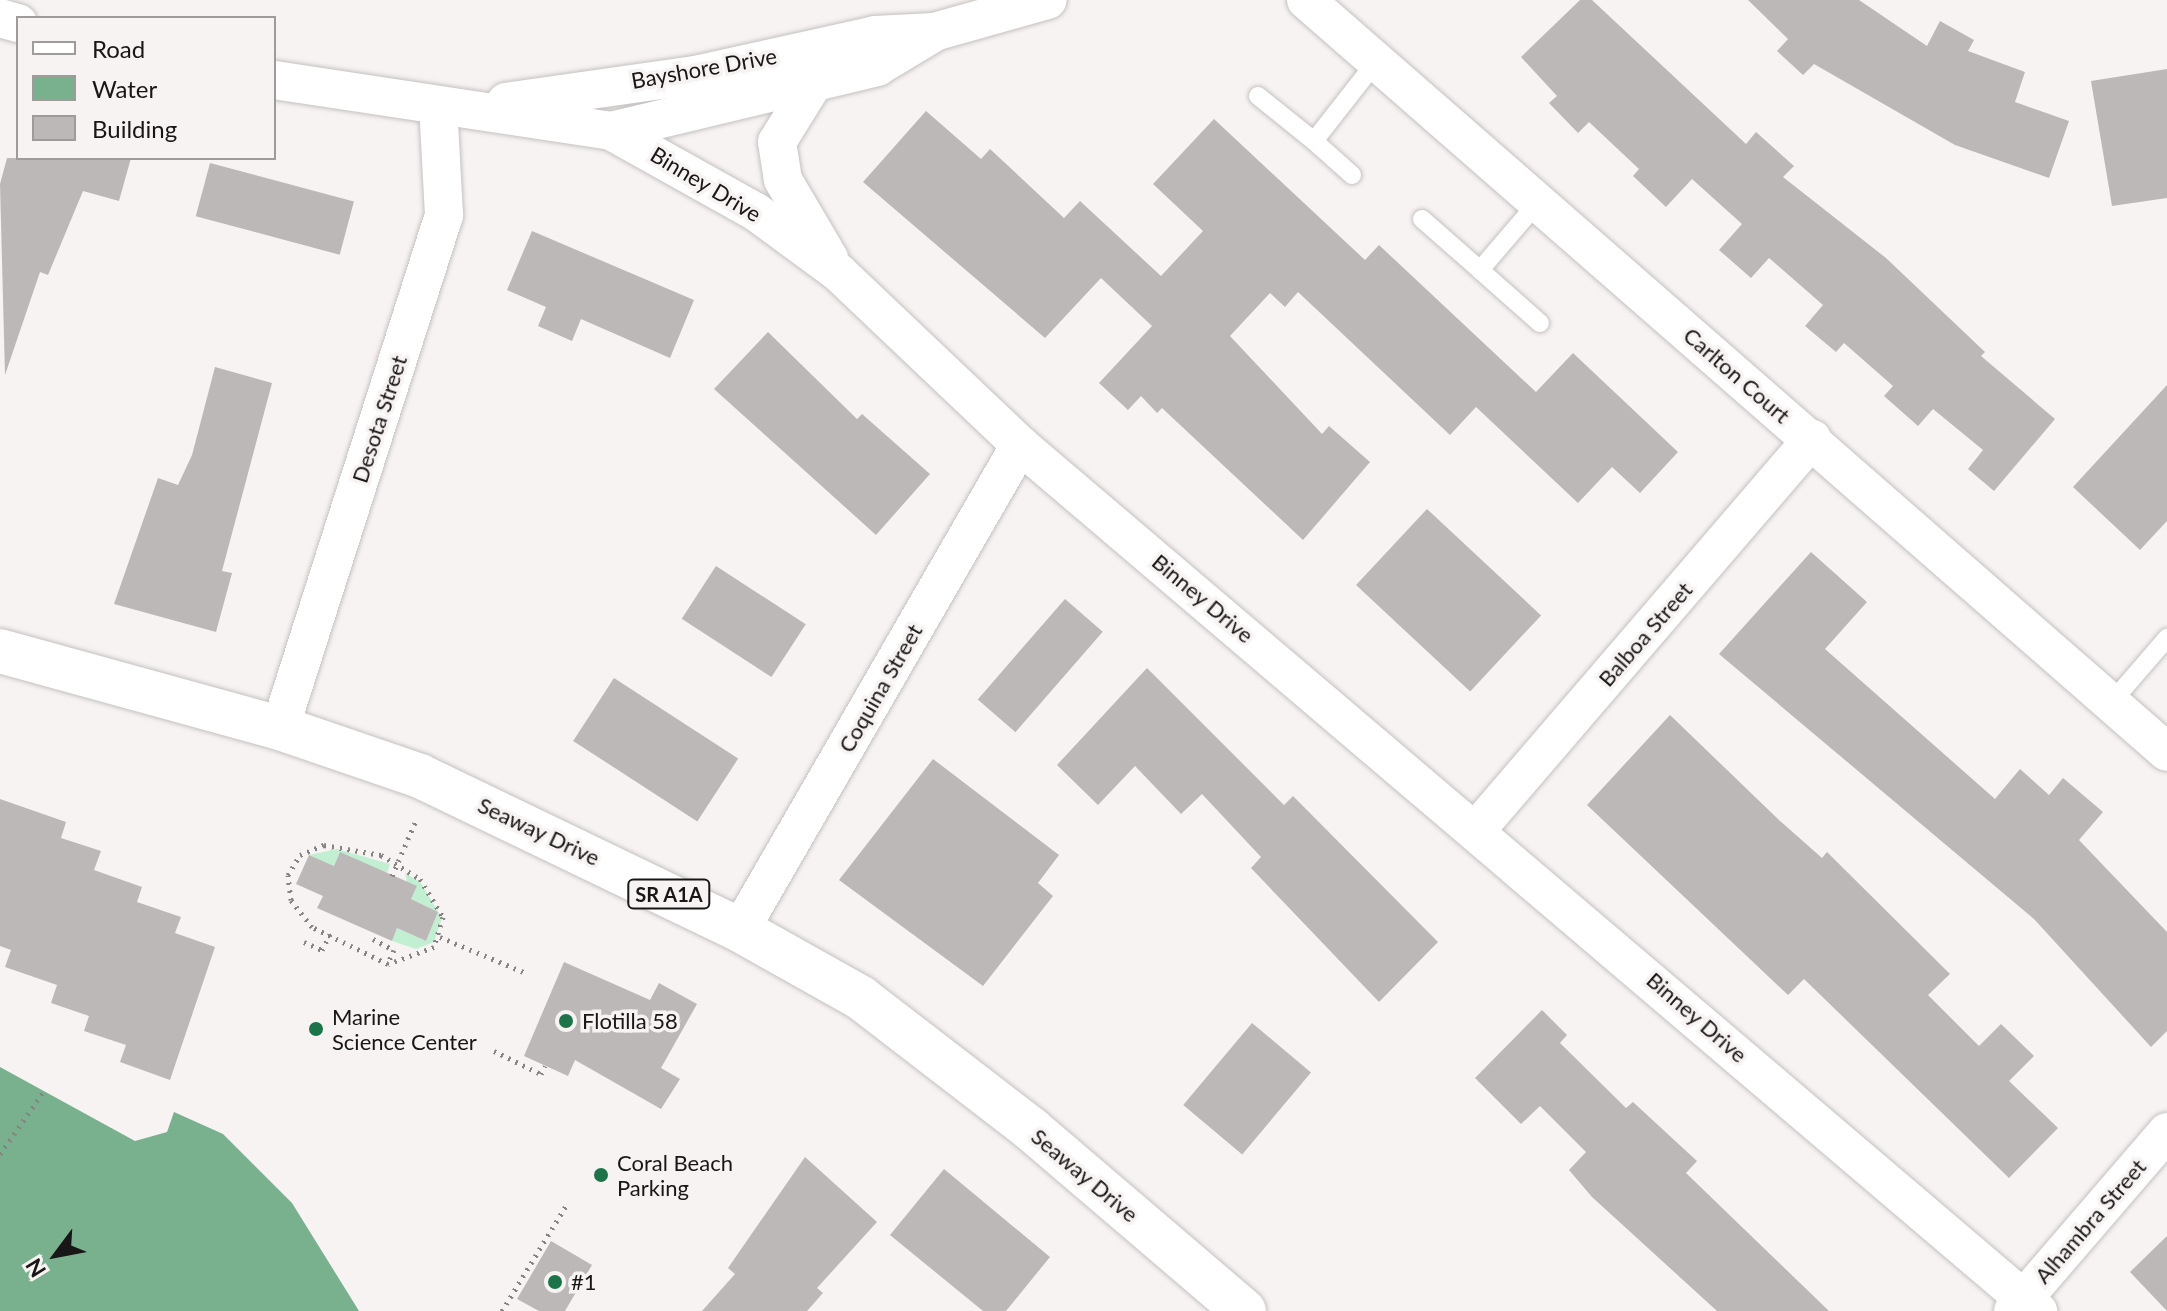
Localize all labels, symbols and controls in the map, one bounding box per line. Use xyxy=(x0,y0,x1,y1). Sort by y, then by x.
legend xyxy=(16,16,276,160)
text: Road xyxy=(92,34,145,63)
street label: Bayshore Drive xyxy=(629,42,779,94)
text: Water xyxy=(92,74,157,103)
text: Building xyxy=(92,114,177,143)
street label: Binney Drive xyxy=(646,141,766,227)
street label: Carlton Court xyxy=(1678,322,1796,428)
street label: Desota Street xyxy=(346,352,412,486)
street label: Binney Drive xyxy=(1147,548,1259,648)
street label: Balboa Street xyxy=(1593,576,1697,692)
street label: Coquina Street xyxy=(833,619,927,757)
street label: Seaway Drive xyxy=(474,791,604,871)
road number: SR A1A xyxy=(625,878,713,910)
street label: Binney Drive xyxy=(1641,966,1753,1068)
place label: Marine Science Center xyxy=(332,1003,477,1054)
place label: Flotilla 58 xyxy=(582,1008,678,1034)
marker: Flotilla 58 xyxy=(557,1012,575,1030)
marker: Marine Science Center xyxy=(307,1020,325,1038)
street label: Seaway Drive xyxy=(1026,1123,1144,1227)
place label: Coral Beach Parking xyxy=(617,1149,733,1200)
street label: Alhambra Street xyxy=(2029,1153,2151,1289)
marker: Coral Beach Parking xyxy=(592,1166,610,1184)
north arrow xyxy=(16,1215,96,1295)
text: N xyxy=(19,1254,51,1282)
place label: #1 xyxy=(571,1269,597,1295)
marker: #1 xyxy=(546,1273,564,1291)

